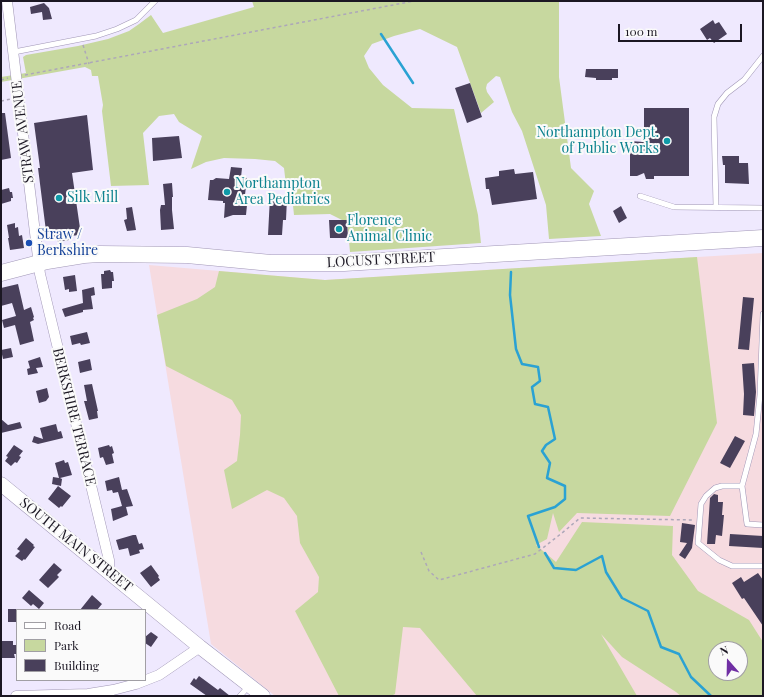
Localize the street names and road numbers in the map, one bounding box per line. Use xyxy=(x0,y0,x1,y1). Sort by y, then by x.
street label: STRAW AVENUE xyxy=(8,80,38,184)
street label: LOCUST STREET xyxy=(326,249,436,271)
street label: BERKSHIRE TERRACE xyxy=(49,346,99,488)
street label: SOUTH MAIN STREET xyxy=(16,494,136,596)

